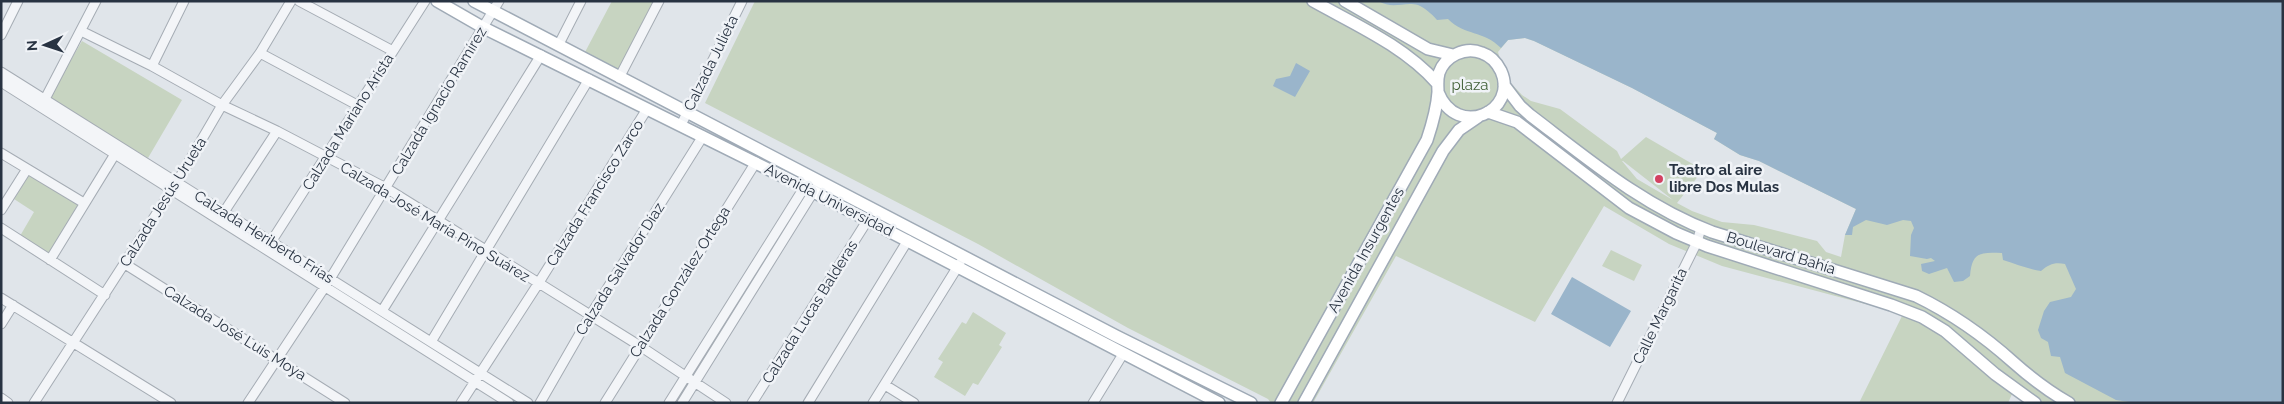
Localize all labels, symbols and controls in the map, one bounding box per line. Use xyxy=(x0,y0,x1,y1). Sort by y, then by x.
street label: Calzada Julieta xyxy=(680,12,742,114)
north arrow xyxy=(20,20,70,70)
street label: Calzada Ignacio Ramírez xyxy=(388,24,490,178)
text: N xyxy=(24,40,40,51)
street label: Calzada Mariano Arista xyxy=(299,50,397,194)
park label: plaza xyxy=(1451,76,1489,94)
street label: Calzada Francisco Zarco xyxy=(543,116,648,270)
street label: Calzada Jesús Urueta xyxy=(116,134,210,270)
street label: Calzada José María Pino Suárez xyxy=(337,158,533,286)
street label: Avenida Universidad xyxy=(762,160,896,240)
place label: Teatro al aire libre Dos Mulas xyxy=(1669,161,1779,196)
marker: Teatro al aire libre Dos Mulas xyxy=(1653,173,1665,185)
street label: Avenida Insurgentes xyxy=(1324,184,1408,316)
street label: Calzada Heriberto Frías xyxy=(191,187,337,287)
street label: Calzada Salvador Díaz xyxy=(572,199,668,339)
street label: Calzada González Ortega xyxy=(626,203,734,361)
street label: Boulevard Bahía xyxy=(1724,228,1838,278)
street label: Calzada Lucas Balderas xyxy=(758,237,862,387)
street label: Calle Margarita xyxy=(1629,265,1691,367)
street label: Calzada José Luis Moya xyxy=(160,282,310,384)

